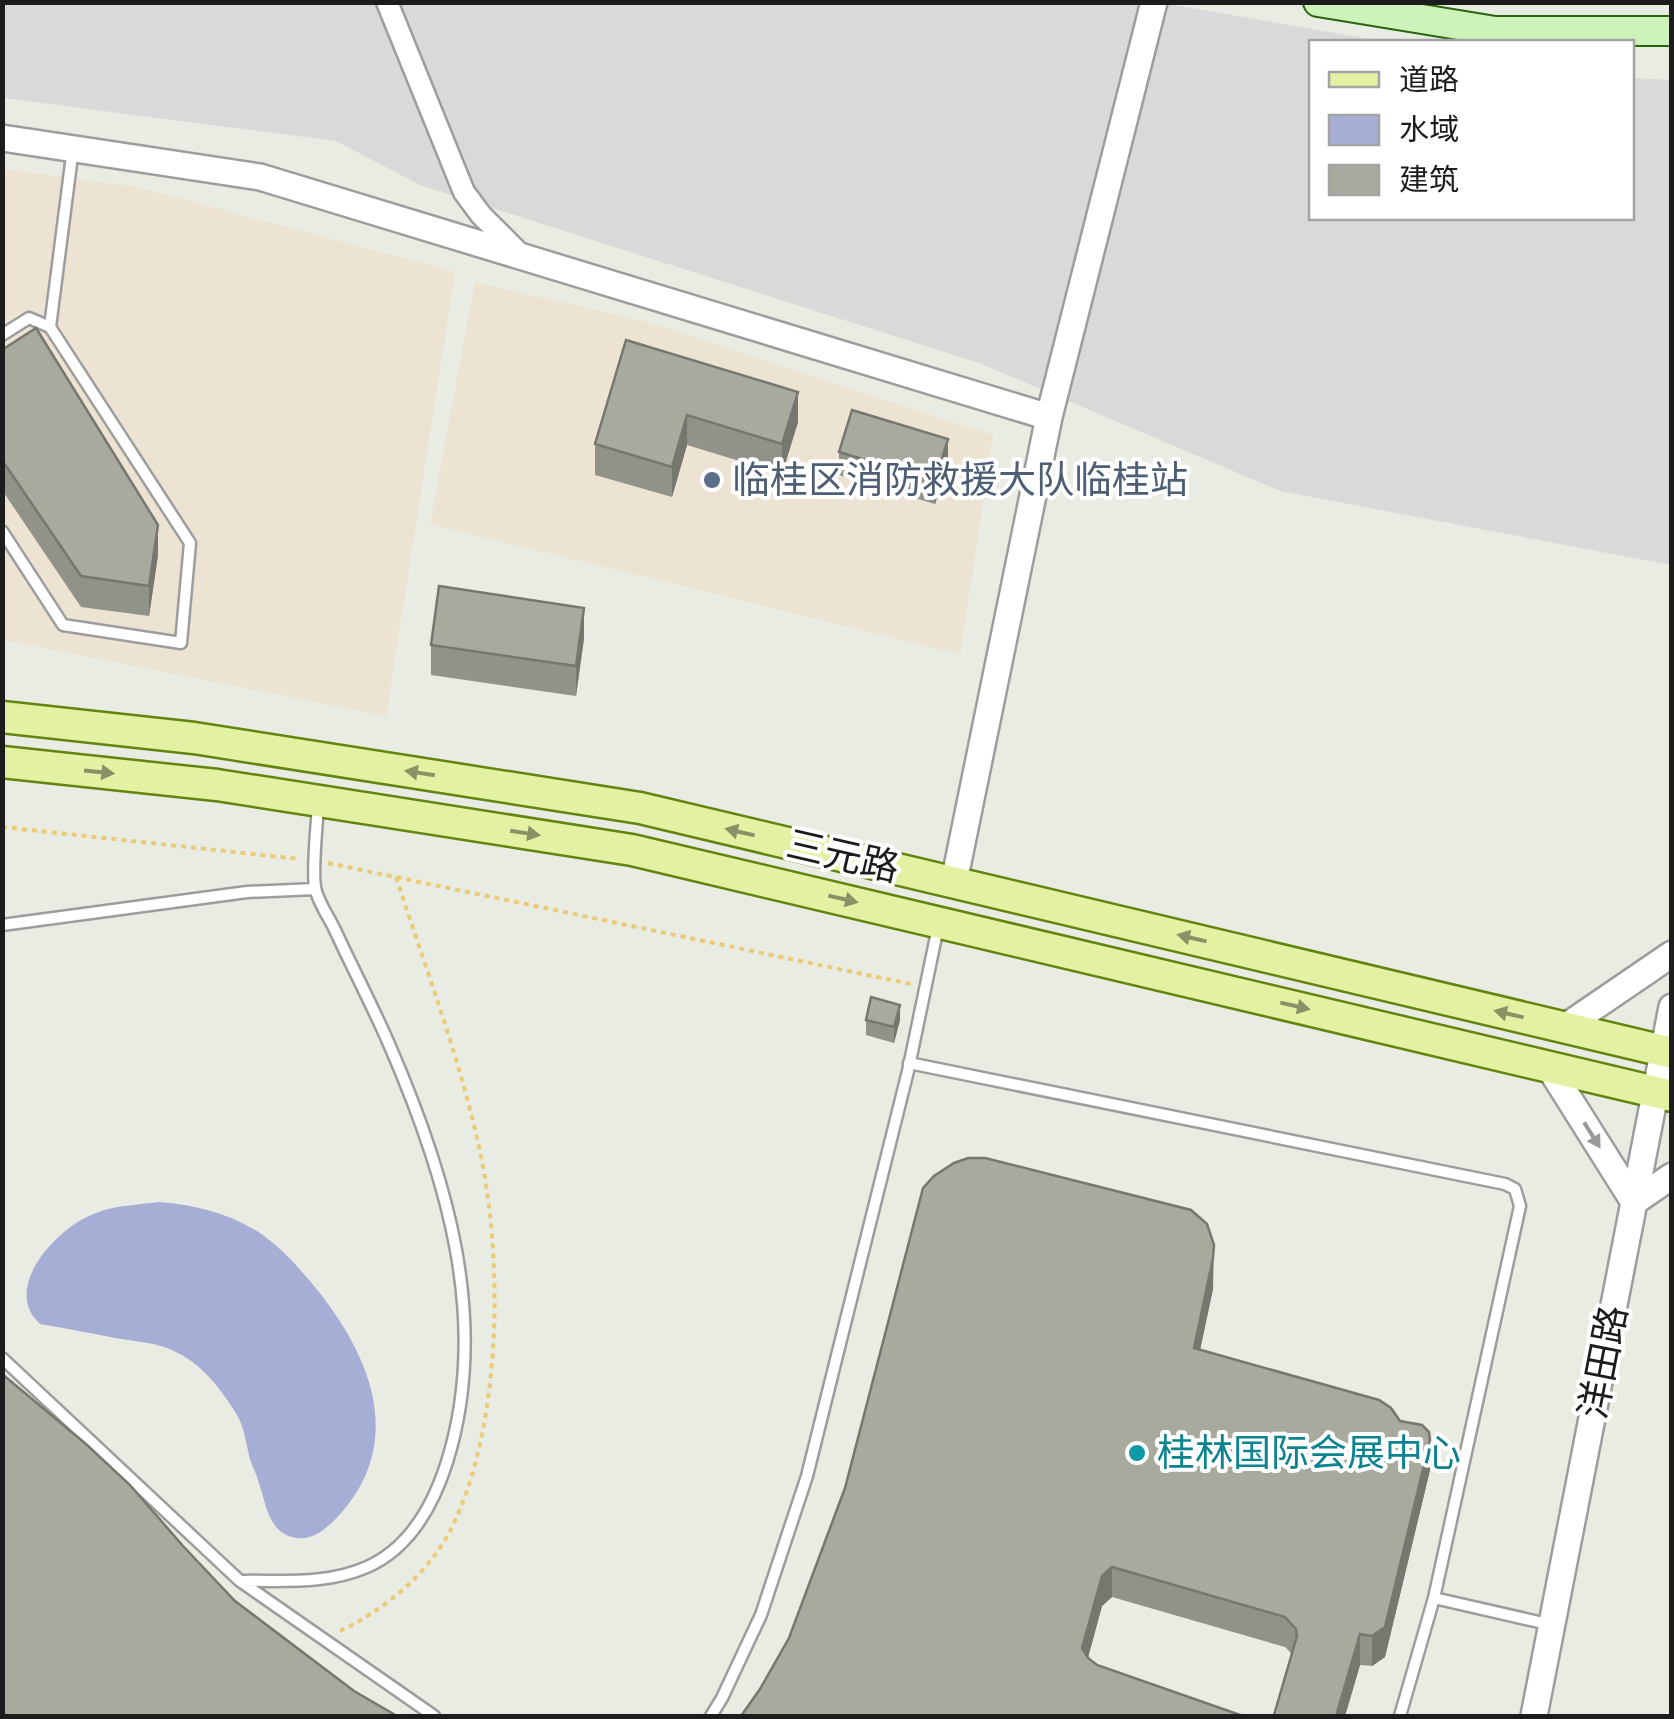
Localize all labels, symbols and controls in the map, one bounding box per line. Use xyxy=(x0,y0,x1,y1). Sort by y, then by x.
legend xyxy=(1309,40,1634,220)
text: 道路 xyxy=(1399,63,1459,99)
text: 水域 xyxy=(1399,113,1459,149)
text: 建筑 xyxy=(1399,163,1459,199)
place label: 临桂区消防救援大队临桂站 xyxy=(732,459,1188,504)
marker: 临桂区消防救援大队临桂站 xyxy=(701,469,723,491)
one-way arrow xyxy=(84,764,116,780)
one-way arrow xyxy=(404,765,436,781)
street label: 三元路 xyxy=(782,823,903,892)
one-way arrow xyxy=(724,824,755,839)
one-way arrow xyxy=(510,825,541,841)
one-way arrow xyxy=(828,892,859,907)
one-way arrow xyxy=(1176,930,1207,945)
one-way arrow xyxy=(1280,999,1311,1014)
one-way arrow xyxy=(1493,1006,1524,1021)
one-way arrow xyxy=(1582,1121,1600,1149)
street label: 洋田路 xyxy=(1572,1302,1637,1423)
place label: 桂林国际会展中心 xyxy=(1157,1432,1461,1477)
marker: 桂林国际会展中心 xyxy=(1126,1442,1148,1464)

